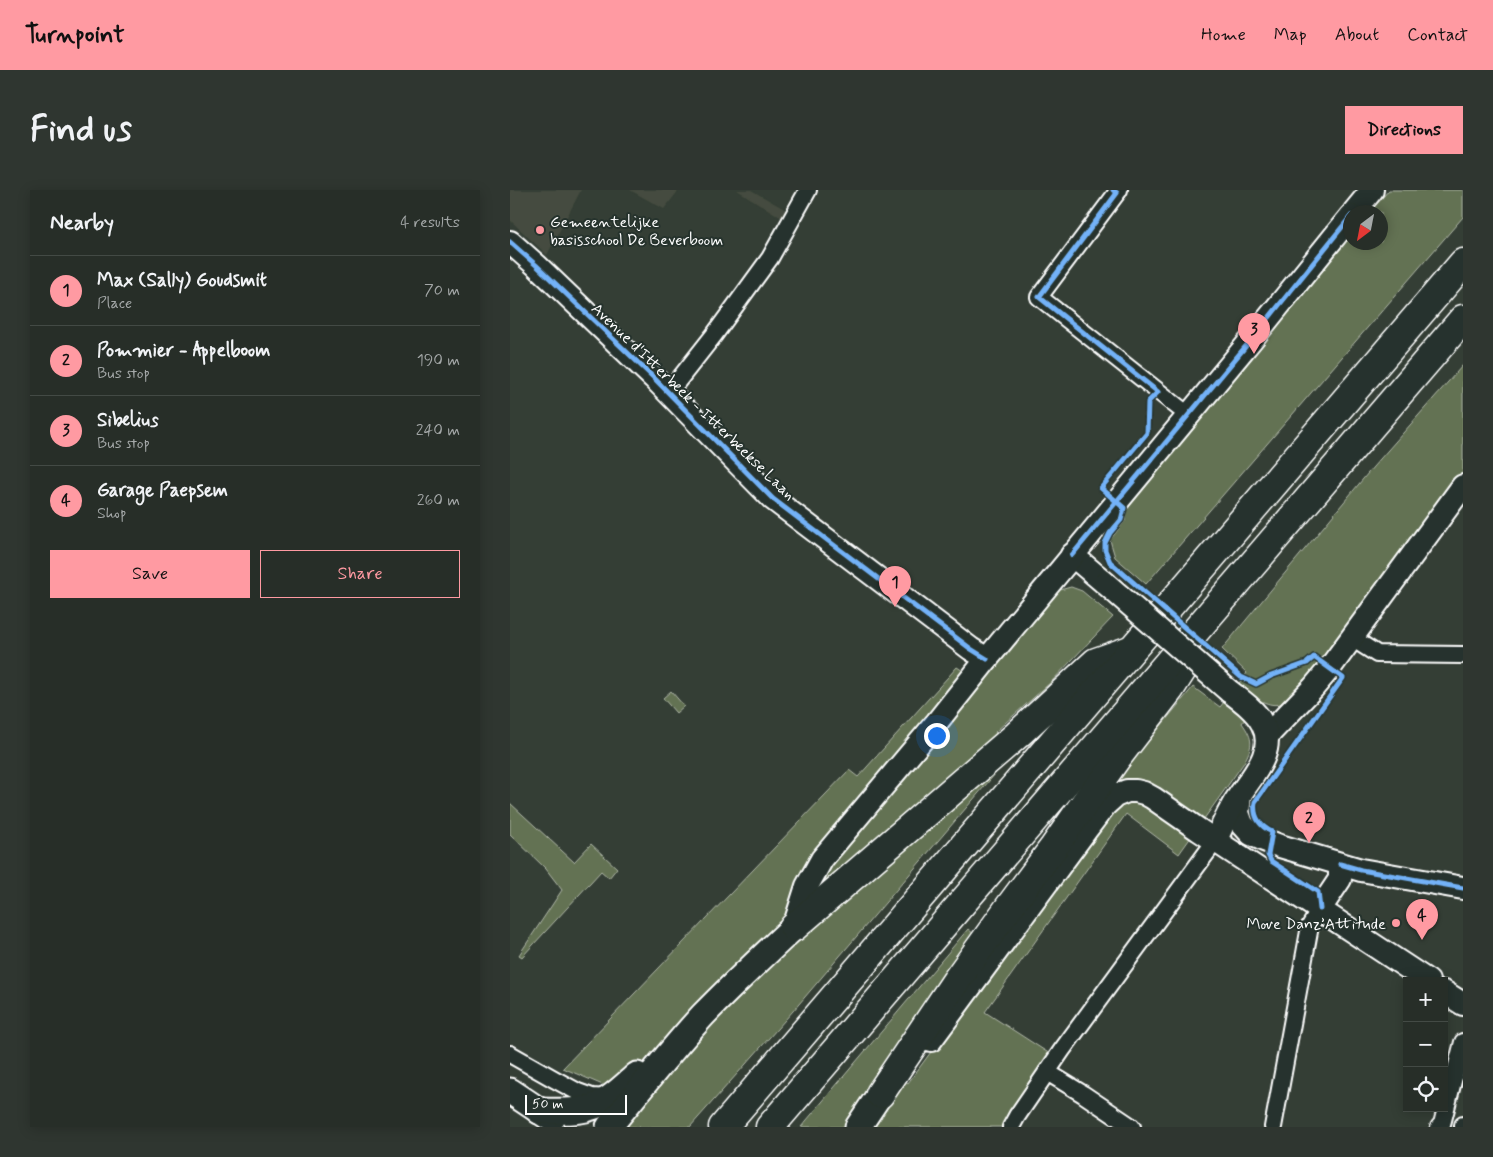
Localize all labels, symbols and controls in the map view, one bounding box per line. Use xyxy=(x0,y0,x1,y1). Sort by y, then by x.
text: Turnpoint xyxy=(25,20,125,51)
text: Home xyxy=(1201,23,1246,47)
text: Map xyxy=(1274,23,1307,47)
text: About xyxy=(1335,23,1379,47)
text: Contact xyxy=(1407,23,1468,47)
button: Directions xyxy=(1345,106,1463,154)
text: Find us xyxy=(30,107,132,153)
north arrow xyxy=(1343,205,1388,250)
text: Nearby xyxy=(50,209,114,237)
text: 4 results xyxy=(400,212,460,233)
place label: Gemeentelijke basisschool De Beverboom xyxy=(550,212,723,251)
marker: Gemeentelijke basisschool De Beverboom xyxy=(534,224,546,236)
text: Max (Sally) Goudsmit xyxy=(97,268,267,293)
text: 1 xyxy=(62,280,70,301)
text: 70 m xyxy=(424,280,460,301)
text: Place xyxy=(97,293,132,314)
street label: Avenue d'Itterbeek - Itterbeekse Laan xyxy=(586,299,800,505)
pin: 3 xyxy=(1238,313,1270,354)
text: Pommier - Appelboom xyxy=(97,338,270,363)
text: 2 xyxy=(62,350,70,371)
text: 190 m xyxy=(417,350,460,371)
text: Bus stop xyxy=(97,363,150,384)
text: Sibelius xyxy=(97,408,159,433)
text: 3 xyxy=(62,420,70,441)
text: 240 m xyxy=(416,420,460,441)
text: Bus stop xyxy=(97,433,150,454)
text: Garage Paepsem xyxy=(97,478,228,503)
text: 4 xyxy=(61,490,71,511)
text: 260 m xyxy=(417,490,460,511)
text: Shop xyxy=(97,503,126,524)
button: Save xyxy=(50,550,250,598)
button: Share xyxy=(260,550,460,598)
pin: 1 xyxy=(879,566,911,607)
your location xyxy=(924,723,950,749)
pin: 2 xyxy=(1293,802,1325,843)
pin: 4 xyxy=(1406,899,1438,940)
place label: Move Danz’Attitude xyxy=(1246,914,1386,935)
marker: Move Danz’Attitude xyxy=(1390,917,1402,929)
map controls xyxy=(1403,977,1448,1112)
button: + xyxy=(1403,977,1448,1022)
button: − xyxy=(1403,1022,1448,1067)
button: locate xyxy=(1403,1067,1448,1112)
scale bar xyxy=(525,1092,628,1115)
text: 50 m xyxy=(532,1095,563,1113)

